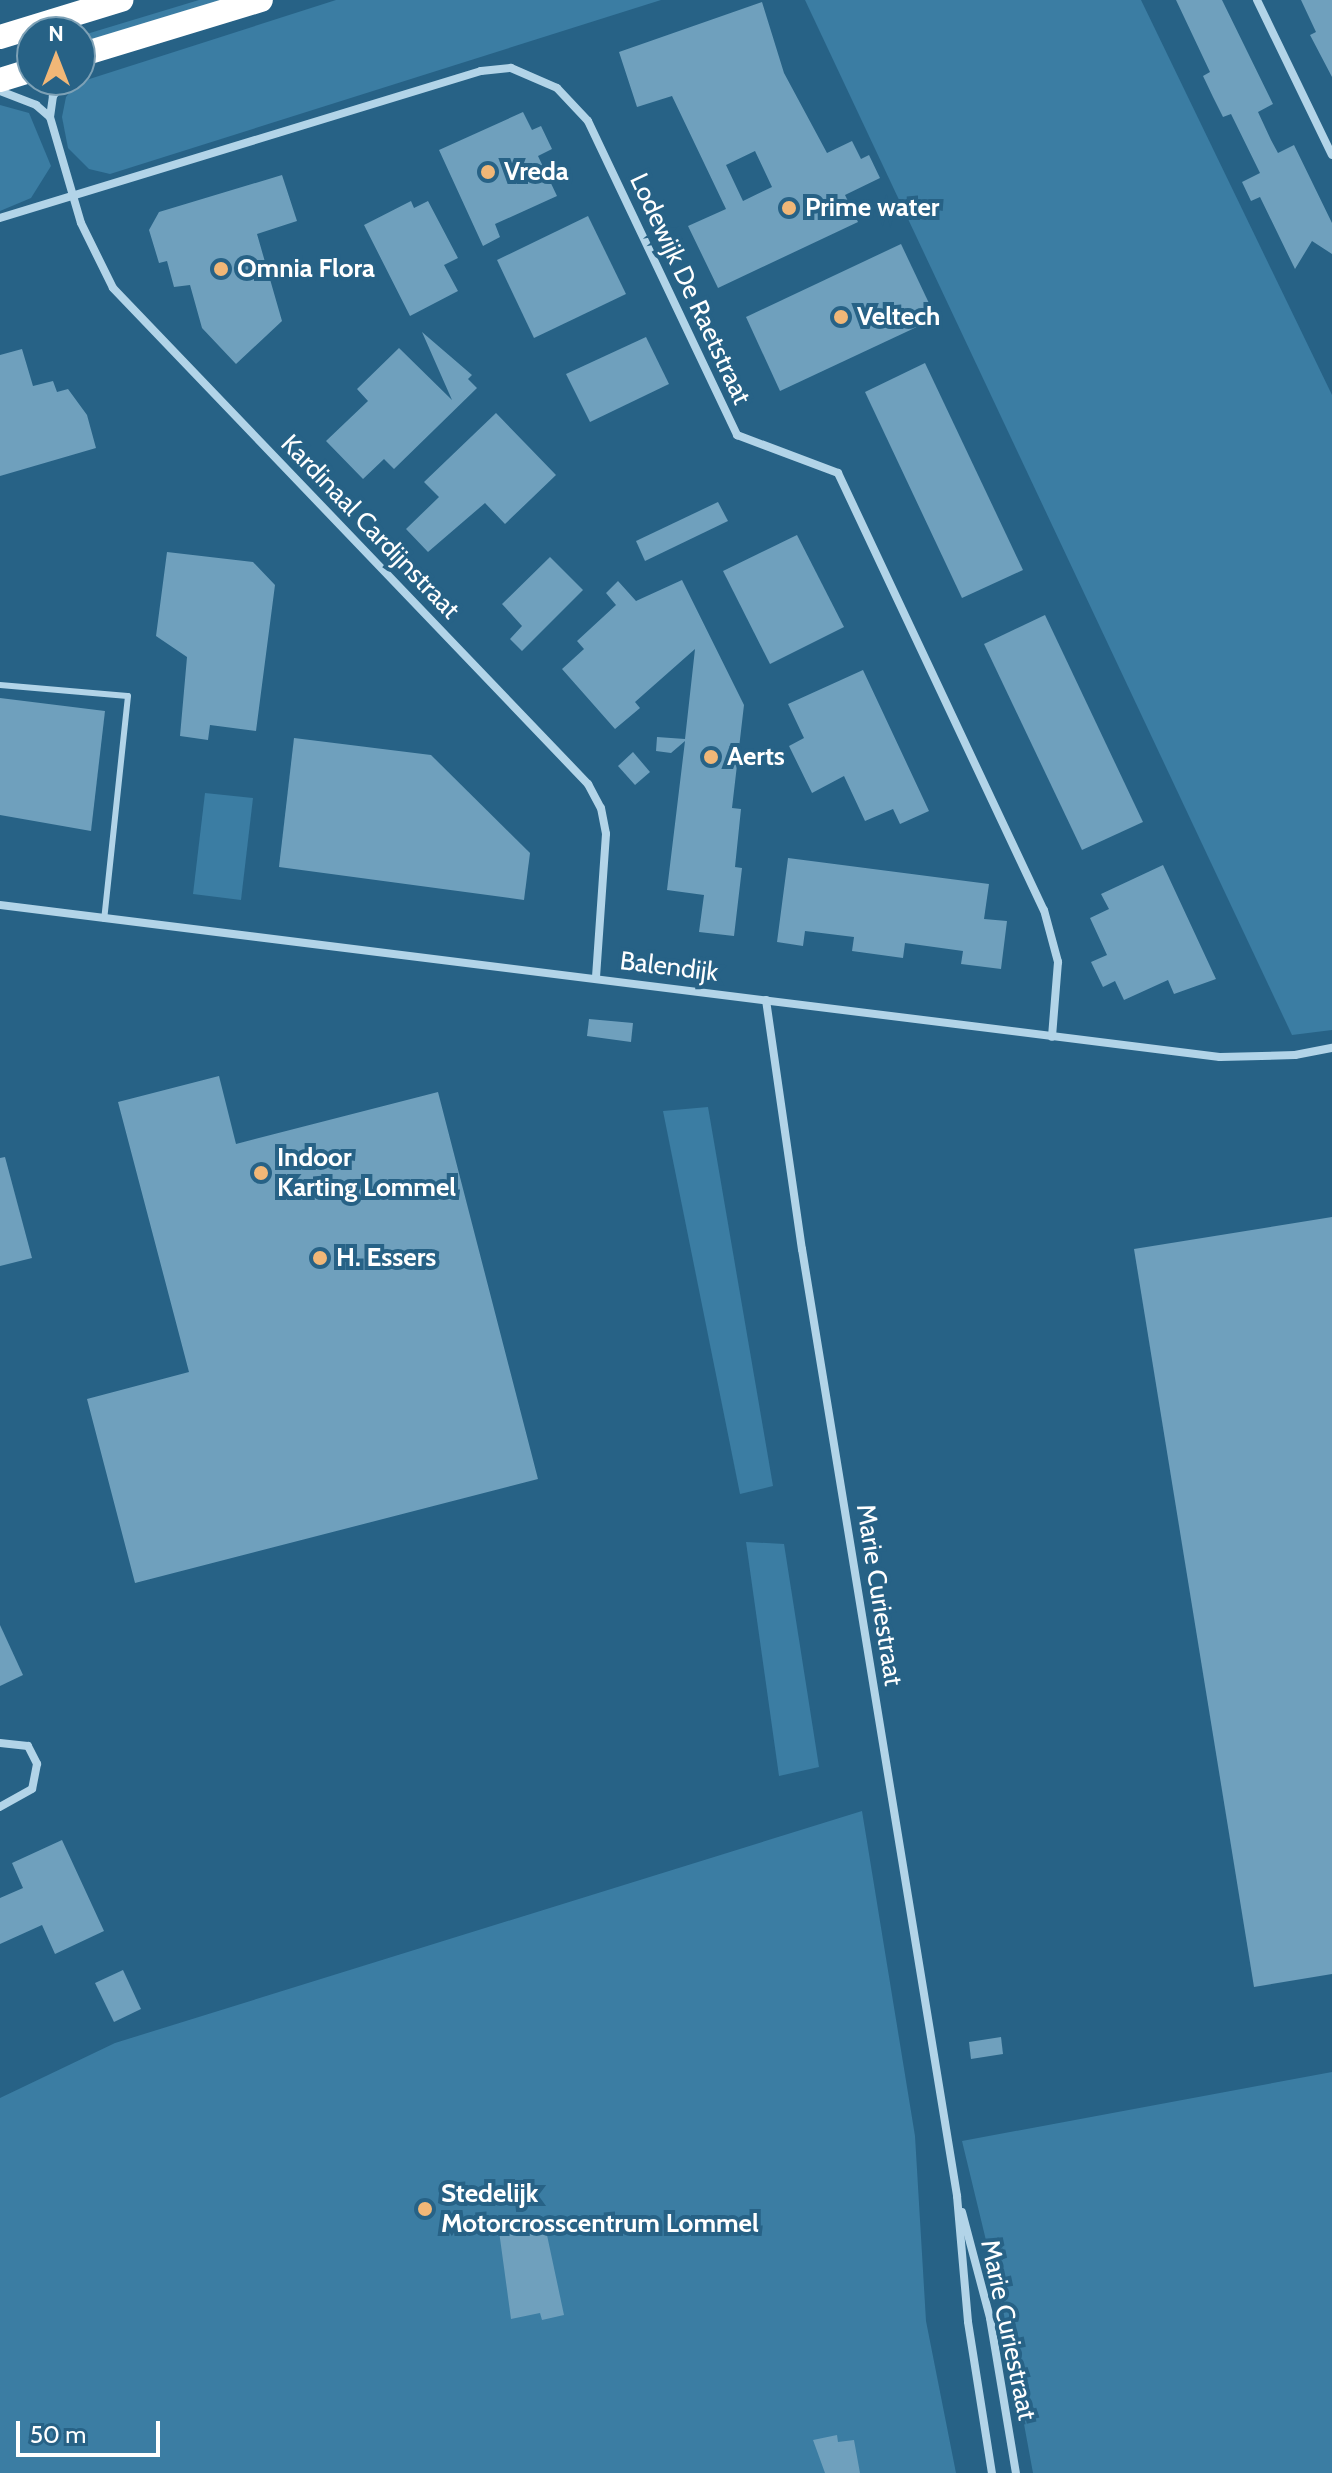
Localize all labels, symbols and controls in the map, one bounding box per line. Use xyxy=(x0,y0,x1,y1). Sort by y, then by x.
north arrow xyxy=(16,16,96,96)
text: N xyxy=(48,20,64,47)
place label: Vreda xyxy=(504,156,569,188)
marker: Vreda xyxy=(479,163,497,181)
street label: Lodewijk De Raetstraat xyxy=(623,169,757,409)
place label: Prime water xyxy=(805,192,939,224)
marker: Prime water xyxy=(780,199,798,217)
place label: Omnia Flora xyxy=(237,253,375,285)
marker: Omnia Flora xyxy=(212,260,230,278)
place label: Veltech xyxy=(857,301,940,333)
marker: Veltech xyxy=(832,308,850,326)
street label: Kardinaal Cardijnstraat xyxy=(274,428,466,626)
place label: Aerts xyxy=(727,741,785,773)
marker: Aerts xyxy=(702,748,720,766)
street label: Balendijk xyxy=(618,945,720,989)
place label: Indoor Karting Lommel xyxy=(277,1142,456,1204)
marker: Indoor Karting Lommel xyxy=(252,1164,270,1182)
place label: H. Essers xyxy=(336,1242,436,1274)
marker: H. Essers xyxy=(311,1249,329,1267)
street label: Marie Curiestraat xyxy=(849,1502,909,1688)
place label: Stedelijk Motorcrosscentrum Lommel xyxy=(441,2178,759,2240)
marker: Stedelijk Motorcrosscentrum Lommel xyxy=(416,2200,434,2218)
street label: Marie Curiestraat xyxy=(974,2237,1042,2423)
scale bar xyxy=(20,2405,164,2455)
text: 50 m xyxy=(30,2420,86,2449)

